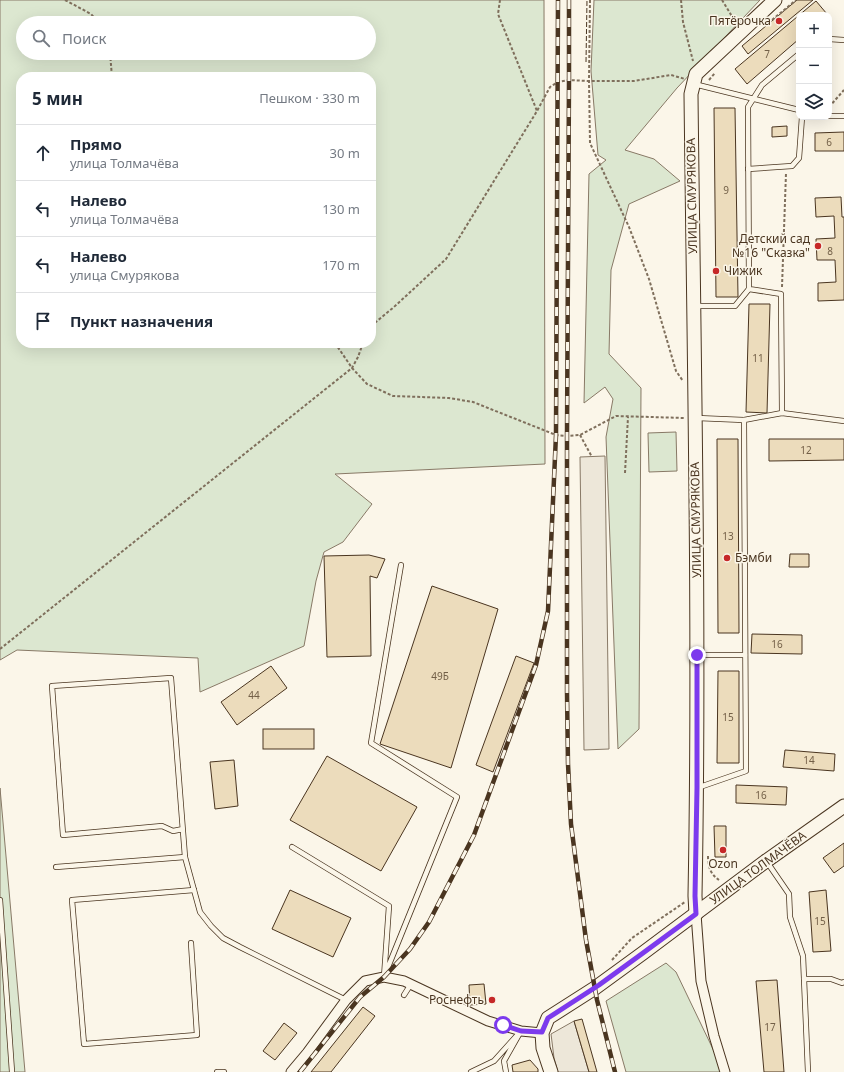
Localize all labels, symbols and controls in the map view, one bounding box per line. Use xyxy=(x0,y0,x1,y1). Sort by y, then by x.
place label: Пятёрочка xyxy=(709,12,771,29)
map controls xyxy=(796,12,832,120)
button: + xyxy=(796,12,832,48)
search box xyxy=(16,16,376,60)
marker: Пятёрочка xyxy=(774,16,784,26)
icon: search xyxy=(30,27,52,49)
text: Поиск xyxy=(62,28,107,48)
house number: 7 xyxy=(764,47,770,61)
button: − xyxy=(796,48,832,84)
button: layers xyxy=(796,84,832,120)
text: 5 мин xyxy=(32,87,83,110)
text: Пешком · 330 m xyxy=(259,89,360,107)
text: Прямо xyxy=(70,134,122,154)
house number: 6 xyxy=(826,135,832,149)
street label: УЛИЦА СМУРЯКОВА xyxy=(682,137,701,254)
icon: ahead xyxy=(32,142,54,164)
text: 30 m xyxy=(330,144,360,162)
text: улица Толмачёва xyxy=(70,154,179,172)
house number: 9 xyxy=(723,183,729,197)
text: Налево xyxy=(70,190,127,210)
icon: left xyxy=(32,198,54,220)
text: 130 m xyxy=(322,200,360,218)
text: улица Толмачёва xyxy=(70,210,179,228)
place label: Детский сад №16 "Сказка" xyxy=(732,230,811,261)
marker: Детский сад №16 "Сказка" xyxy=(813,241,823,251)
house number: 8 xyxy=(827,244,833,258)
text: Налево xyxy=(70,246,127,266)
icon: left xyxy=(32,254,54,276)
text: 170 m xyxy=(322,256,360,274)
place label: Чижик xyxy=(724,262,763,279)
text: улица Смурякова xyxy=(70,266,179,284)
marker: Чижик xyxy=(711,266,721,276)
icon: arrive xyxy=(32,310,54,332)
text: Пункт назначения xyxy=(70,311,213,331)
house number: 11 xyxy=(752,351,764,365)
house number: 12 xyxy=(800,443,812,457)
street label: УЛИЦА СМУРЯКОВА xyxy=(686,461,705,578)
house number: 13 xyxy=(722,529,734,543)
place label: Бэмби xyxy=(735,549,772,566)
marker: Бэмби xyxy=(722,553,732,563)
house number: 16 xyxy=(771,637,783,651)
route end xyxy=(688,646,706,664)
house number: 49Б xyxy=(431,669,449,683)
house number: 44 xyxy=(248,688,260,702)
house number: 15 xyxy=(722,710,734,724)
house number: 14 xyxy=(803,753,815,767)
house number: 16 xyxy=(755,788,767,802)
street label: УЛИЦА ТОЛМАЧЁВА xyxy=(706,827,810,908)
marker: Ozon xyxy=(718,845,728,855)
place label: Ozon xyxy=(708,855,738,872)
house number: 15 xyxy=(814,914,826,928)
place label: Роснефть xyxy=(429,991,484,1008)
marker: Роснефть xyxy=(487,995,497,1005)
route start xyxy=(494,1016,512,1034)
house number: 17 xyxy=(764,1020,776,1034)

